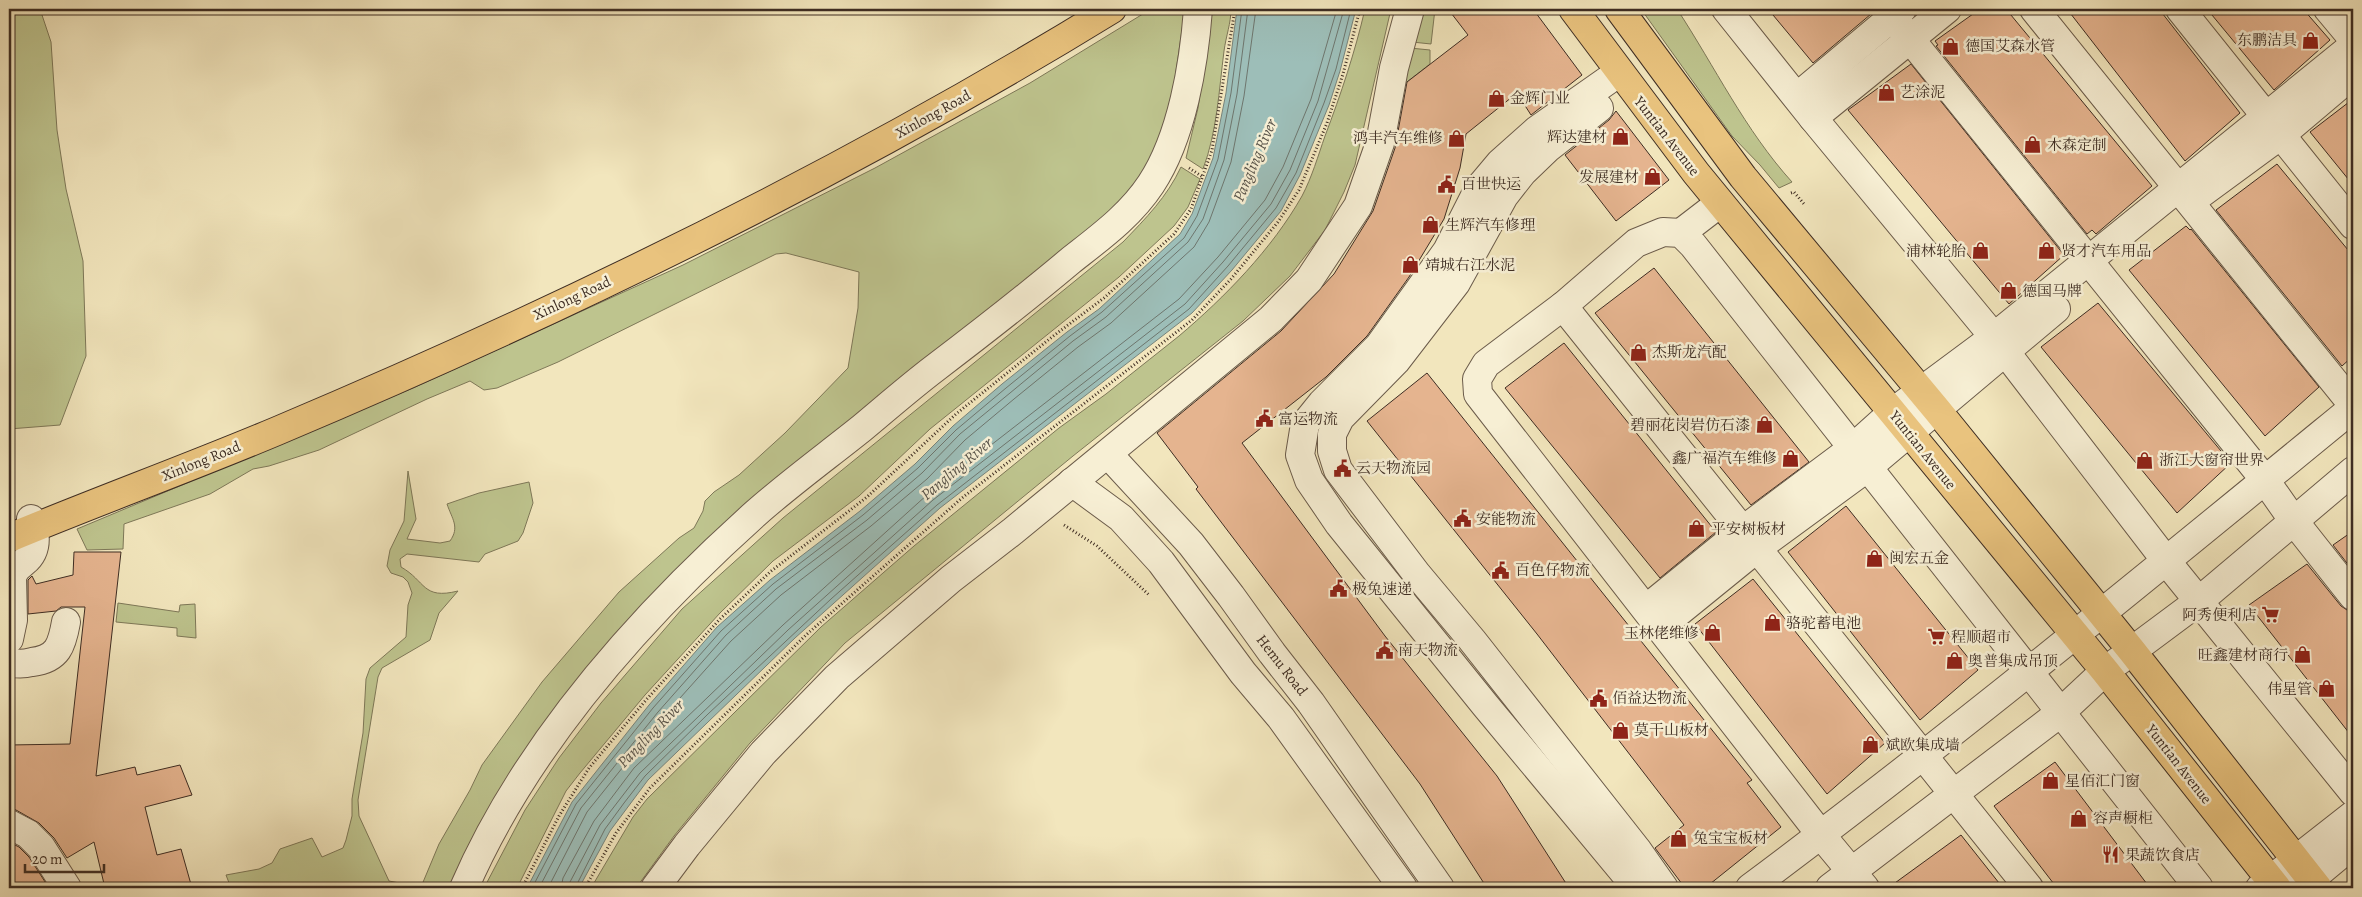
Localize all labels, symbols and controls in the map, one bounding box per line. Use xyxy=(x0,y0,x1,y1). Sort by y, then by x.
place label: 东鹏洁具 xyxy=(2237,30,2297,50)
shop icon: 东鹏洁具 xyxy=(2301,30,2321,50)
shop icon: 德国艾森水管 xyxy=(1941,36,1961,56)
place label: 德国艾森水管 xyxy=(1965,36,2055,56)
shop icon: 艺涂泥 xyxy=(1876,82,1896,102)
place label: 艺涂泥 xyxy=(1900,82,1945,102)
street label: Xinlong Road xyxy=(892,85,975,143)
shop icon: 金辉门业 xyxy=(1486,88,1506,108)
place label: 金辉门业 xyxy=(1510,88,1570,108)
street label: Yuntian Avenue xyxy=(1629,91,1705,180)
water label: Pangling River xyxy=(1228,115,1282,205)
place label: 辉达建材 xyxy=(1547,127,1607,147)
shop icon: 辉达建材 xyxy=(1611,127,1631,147)
place label: 鸿丰汽车维修 xyxy=(1353,128,1443,148)
shop icon: 鸿丰汽车维修 xyxy=(1447,128,1467,148)
shop icon: 木森定制 xyxy=(2023,135,2043,155)
place label: 木森定制 xyxy=(2047,135,2107,155)
place label: 发展建材 xyxy=(1579,167,1639,187)
shop icon: 发展建材 xyxy=(1643,167,1663,187)
public building icon: 百世快运 xyxy=(1437,174,1457,194)
place label: 百世快运 xyxy=(1461,174,1521,194)
shop icon: 生辉汽车修理 xyxy=(1421,215,1441,235)
place label: 生辉汽车修理 xyxy=(1445,215,1536,235)
place label: 浦林轮胎 xyxy=(1906,241,1966,261)
shop icon: 浦林轮胎 xyxy=(1970,241,1990,261)
shop icon: 贤才汽车用品 xyxy=(2037,241,2057,261)
place label: 贤才汽车用品 xyxy=(2061,241,2151,261)
shop icon: 靖城右江水泥 xyxy=(1401,255,1421,275)
place label: 靖城右江水泥 xyxy=(1425,255,1515,275)
street label: Xinlong Road xyxy=(530,271,615,325)
shop icon: 德国马牌 xyxy=(1998,281,2018,301)
place label: 德国马牌 xyxy=(2022,281,2082,301)
shop icon: 杰斯龙汽配 xyxy=(1628,342,1648,362)
place label: 杰斯龙汽配 xyxy=(1652,342,1727,362)
street label: Yuntian Avenue xyxy=(1884,406,1961,494)
public building icon: 富运物流 xyxy=(1254,409,1274,429)
place label: 富运物流 xyxy=(1278,409,1338,429)
place label: 碧丽花岗岩仿石漆 xyxy=(1630,415,1750,435)
shop icon: 碧丽花岗岩仿石漆 xyxy=(1754,415,1774,435)
water label: Pangling River xyxy=(916,432,998,505)
street label: Xinlong Road xyxy=(159,436,244,486)
place label: 鑫广福汽车维修 xyxy=(1672,448,1777,468)
shop icon: 鑫广福汽车维修 xyxy=(1781,448,1801,468)
shop icon: 浙江大窗帘世界 xyxy=(2135,450,2155,470)
place label: 浙江大窗帘世界 xyxy=(2159,450,2264,470)
public building icon: 云天物流园 xyxy=(1332,458,1352,478)
place label: 云天物流园 xyxy=(1356,458,1431,478)
public building icon: 安能物流 xyxy=(1452,509,1472,529)
place label: 安能物流 xyxy=(1476,509,1536,529)
shop icon: 平安树板材 xyxy=(1687,519,1707,539)
place label: 平安树板材 xyxy=(1711,519,1786,539)
shop icon: 闽宏五金 xyxy=(1865,548,1885,568)
place label: 闽宏五金 xyxy=(1889,548,1949,568)
public building icon: 百色仔物流 xyxy=(1491,560,1511,580)
place label: 百色仔物流 xyxy=(1515,560,1590,580)
public building icon: 极兔速递 xyxy=(1328,579,1348,599)
place label: 极兔速递 xyxy=(1352,579,1412,599)
place label: 阿秀便利店 xyxy=(2182,605,2257,625)
supermarket icon: 阿秀便利店 xyxy=(2261,605,2281,625)
shop icon: 骆驼蓄电池 xyxy=(1762,613,1782,633)
place label: 骆驼蓄电池 xyxy=(1786,613,1861,633)
place label: 玉林佬维修 xyxy=(1624,623,1699,643)
shop icon: 玉林佬维修 xyxy=(1703,623,1723,643)
supermarket icon: 程顺超市 xyxy=(1927,627,1947,647)
place label: 程顺超市 xyxy=(1951,627,2011,647)
street label: Hemu Road xyxy=(1252,630,1313,700)
public building icon: 南天物流 xyxy=(1374,640,1394,660)
place label: 南天物流 xyxy=(1398,640,1458,660)
place label: 旺鑫建材商行 xyxy=(2198,645,2288,665)
shop icon: 旺鑫建材商行 xyxy=(2292,645,2312,665)
shop icon: 奥普集成吊顶 xyxy=(1944,651,1964,671)
place label: 奥普集成吊顶 xyxy=(1968,651,2058,671)
place label: 伟星管 xyxy=(2267,679,2312,699)
shop icon: 伟星管 xyxy=(2316,679,2336,699)
public building icon: 佰益达物流 xyxy=(1588,688,1608,708)
place label: 佰益达物流 xyxy=(1612,688,1687,708)
water label: Pangling River xyxy=(612,694,689,773)
street label: Yuntian Avenue xyxy=(2141,719,2217,808)
shop icon: 莫干山板材 xyxy=(1610,720,1630,740)
place label: 莫干山板材 xyxy=(1634,720,1709,740)
shop icon: 斌欧集成墙 xyxy=(1861,735,1881,755)
place label: 斌欧集成墙 xyxy=(1885,735,1960,755)
shop icon: 星佰汇门窗 xyxy=(2041,771,2061,791)
place label: 星佰汇门窗 xyxy=(2065,771,2140,791)
shop icon: 容声橱柜 xyxy=(2069,808,2089,828)
place label: 容声橱柜 xyxy=(2093,808,2153,828)
shop icon: 兔宝宝板材 xyxy=(1669,828,1689,848)
place label: 兔宝宝板材 xyxy=(1693,828,1768,848)
scale bar xyxy=(25,842,104,874)
restaurant icon: 果蔬饮食店 xyxy=(2101,845,2121,865)
place label: 果蔬饮食店 xyxy=(2125,845,2200,865)
text: 20 m xyxy=(32,849,63,869)

